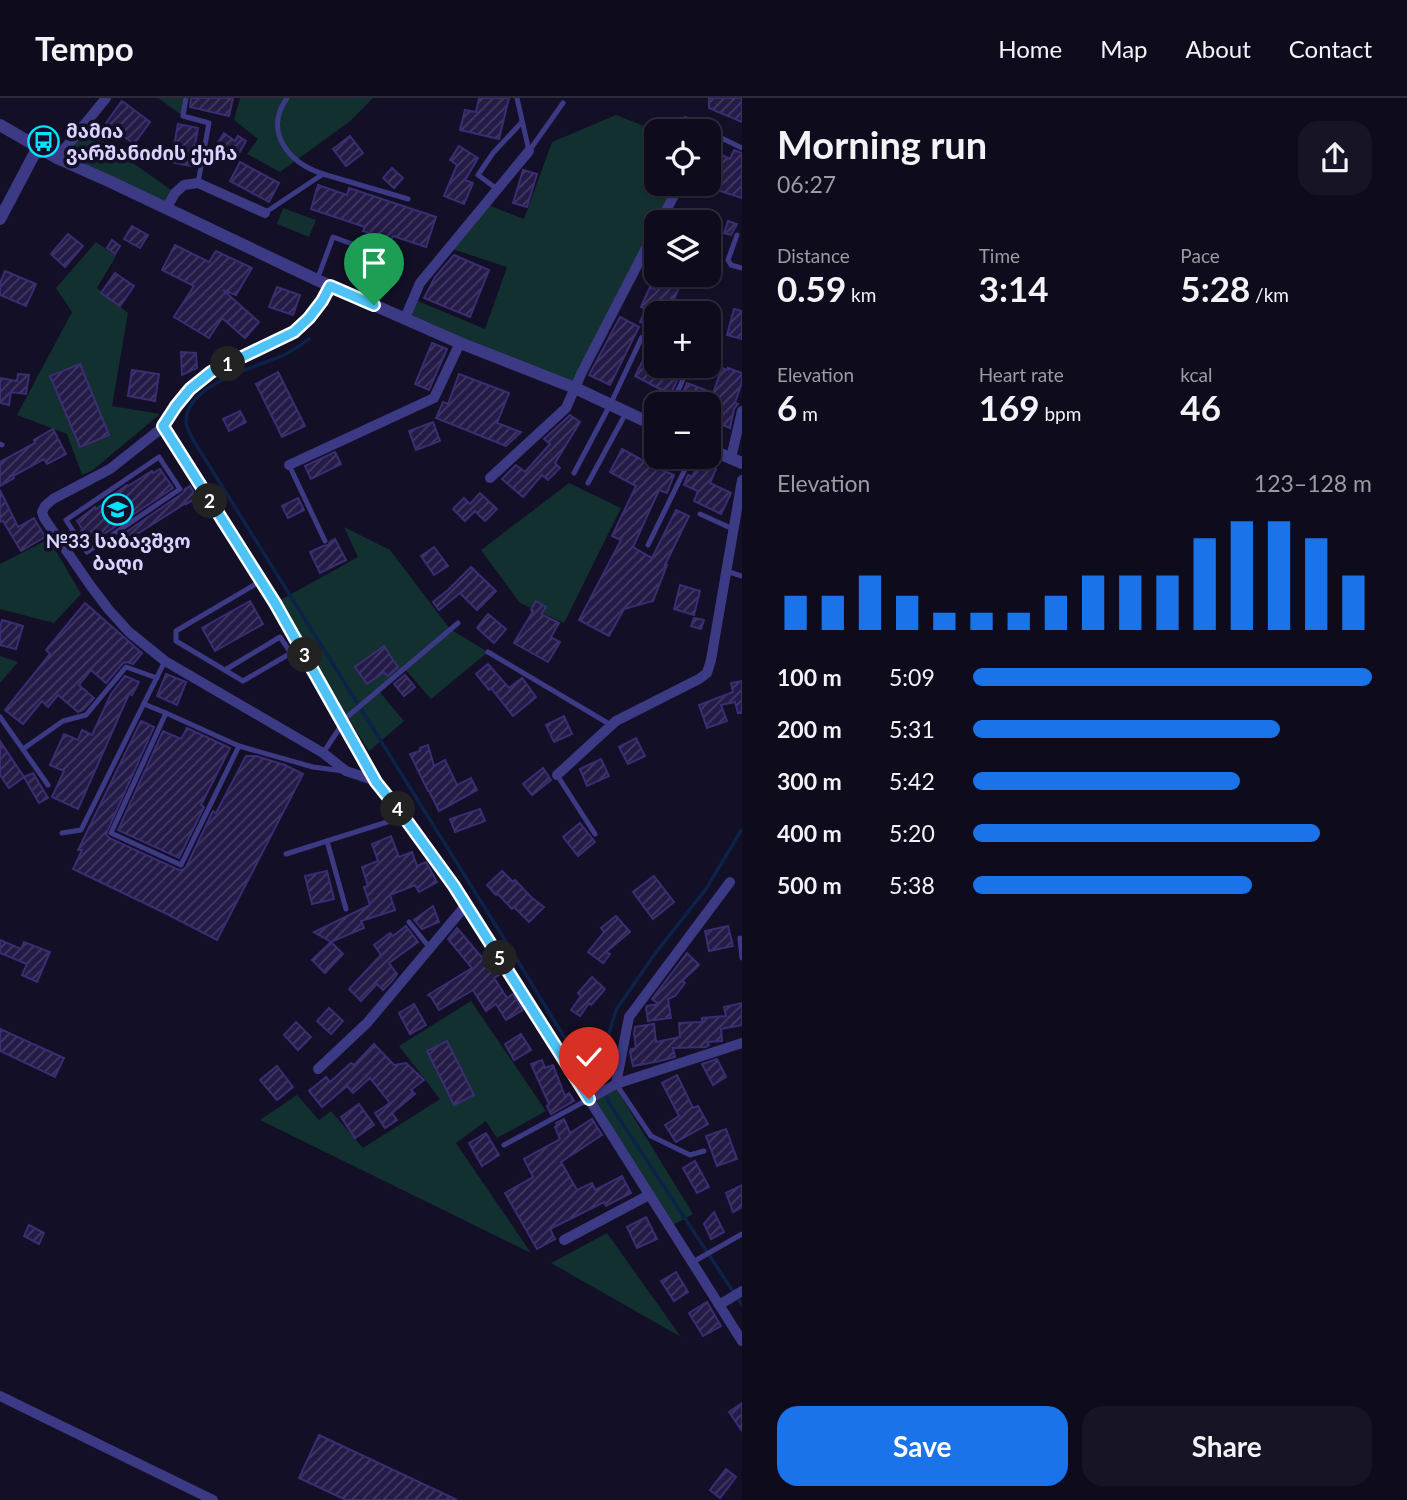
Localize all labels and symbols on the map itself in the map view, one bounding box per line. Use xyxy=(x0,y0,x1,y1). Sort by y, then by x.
place label: მამია ვარშანიძის ქუჩა xyxy=(66,119,237,165)
bus stop icon: მამია ვარშანიძის ქუჩა xyxy=(26,125,60,159)
pin xyxy=(344,233,404,305)
pin: 1 xyxy=(210,346,246,382)
pin: 2 xyxy=(192,484,228,518)
school or university icon: №33 საბავშვო ბაღი xyxy=(101,493,135,527)
place label: №33 საბავშვო ბაღი xyxy=(46,529,190,576)
pin: 3 xyxy=(288,638,322,672)
pin: 4 xyxy=(380,792,416,826)
pin: 5 xyxy=(482,940,518,976)
pin xyxy=(559,1027,619,1099)

